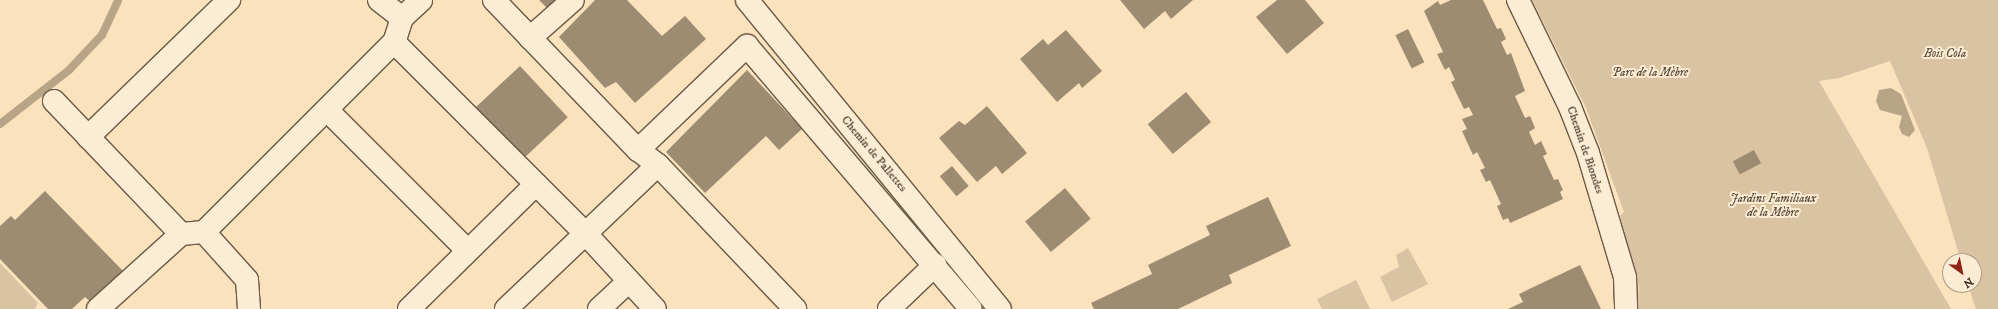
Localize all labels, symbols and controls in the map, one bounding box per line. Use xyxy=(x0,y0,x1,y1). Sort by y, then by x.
park label: Bois Cola xyxy=(1924,47,1966,61)
park label: Parc de la Mèbre xyxy=(1612,66,1688,80)
street label: Chemin de Biondes xyxy=(1563,104,1607,196)
street label: Chemin de Pallettes xyxy=(838,113,910,195)
park label: Jardins Familiaux de la Mèbre xyxy=(1730,192,1816,220)
north arrow xyxy=(1942,253,1982,293)
text: N xyxy=(1960,274,1976,291)

